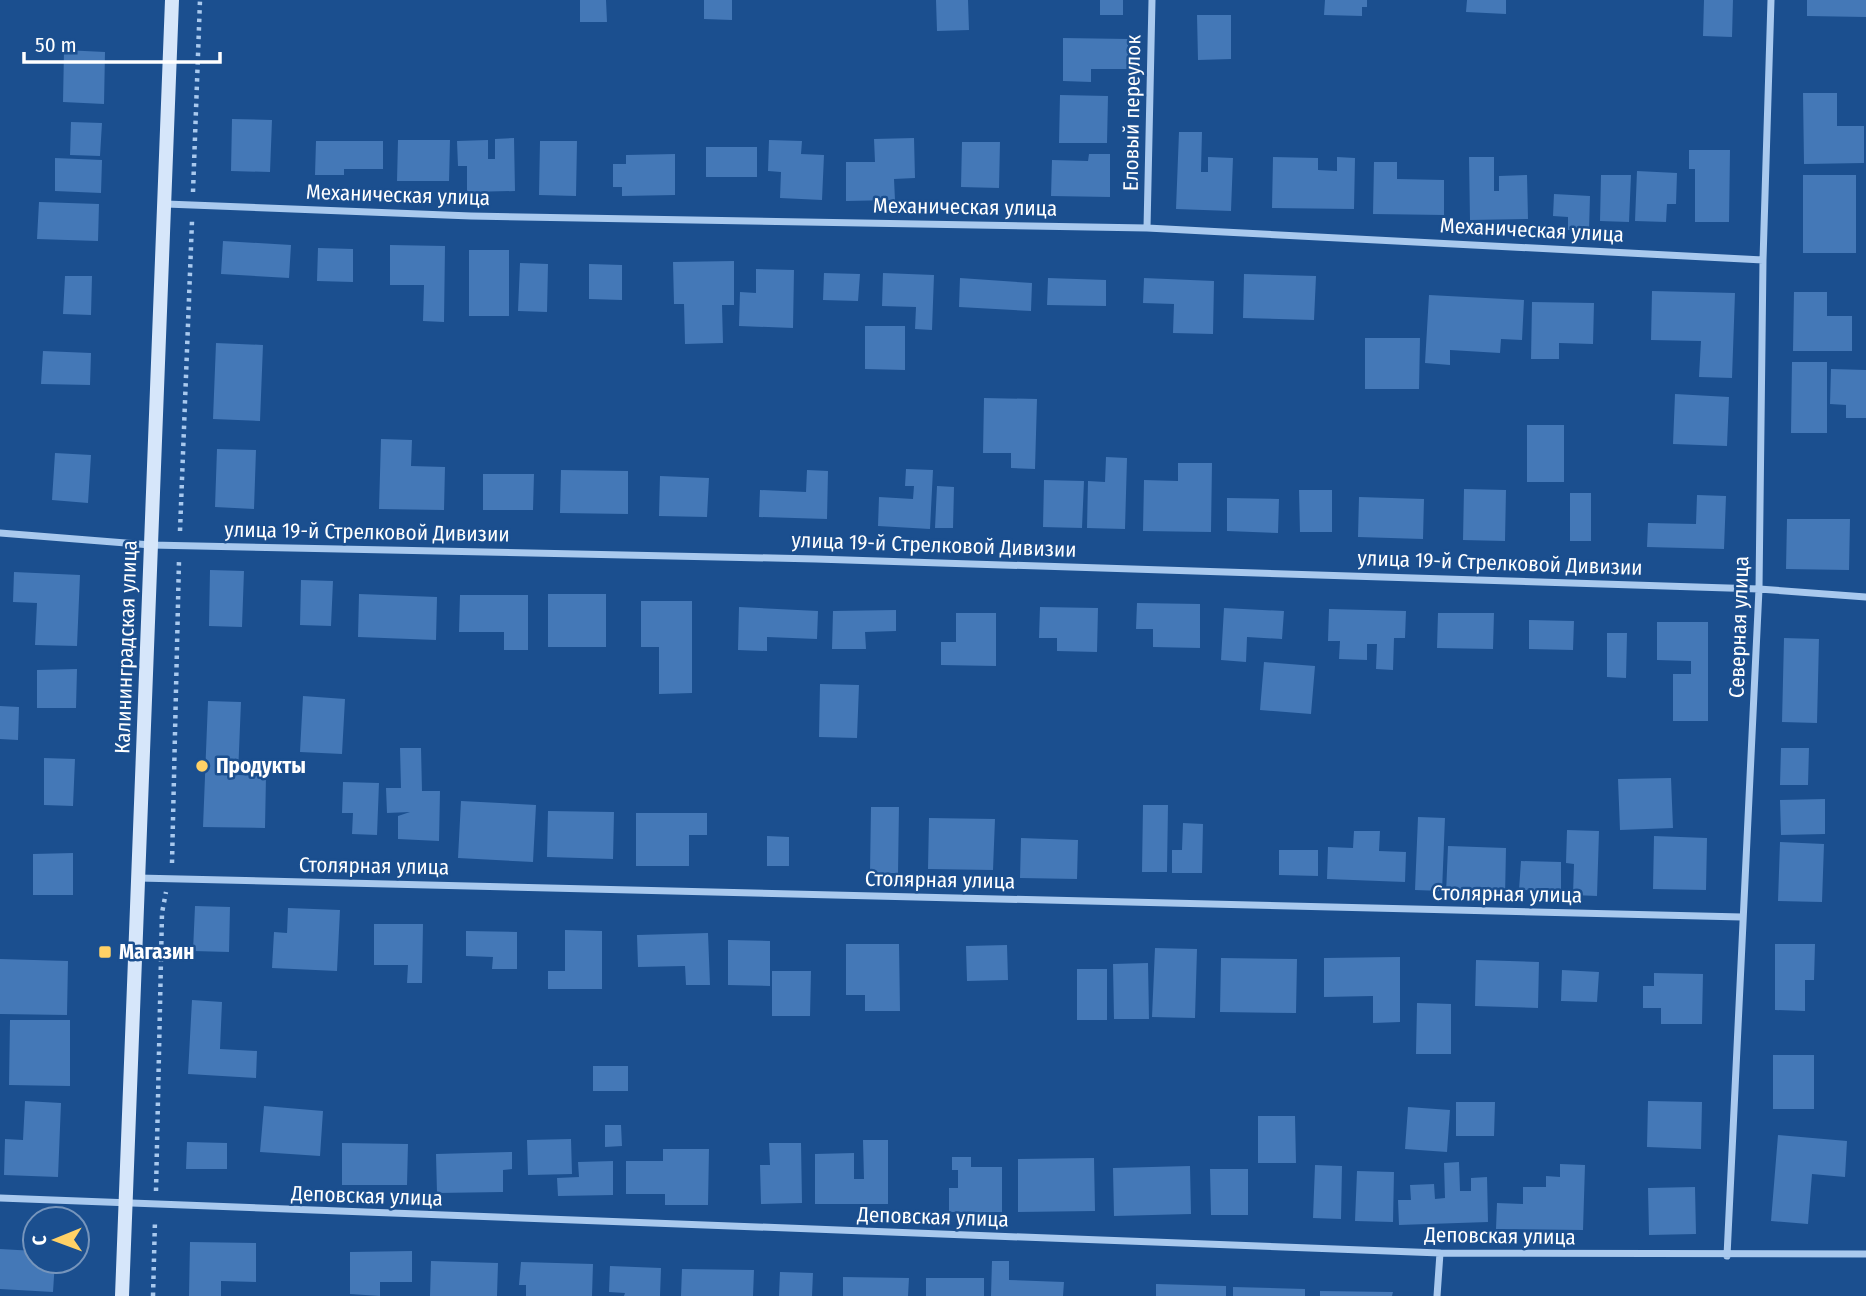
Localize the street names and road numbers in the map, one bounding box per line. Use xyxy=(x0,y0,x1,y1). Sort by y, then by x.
street label: Еловый переулок xyxy=(1118,35,1146,191)
street label: Механическая улица xyxy=(305,179,491,211)
street label: Механическая улица xyxy=(873,192,1057,222)
street label: Механическая улица xyxy=(1439,212,1625,248)
street label: улица 19-й Стрелковой Дивизии xyxy=(224,517,510,547)
street label: улица 19-й Стрелковой Дивизии xyxy=(791,527,1077,563)
street label: Калининградская улица xyxy=(109,540,143,754)
street label: улица 19-й Стрелковой Дивизии xyxy=(1357,545,1643,581)
street label: Северная улица xyxy=(1724,556,1754,698)
street label: Столярная улица xyxy=(299,852,449,880)
street label: Столярная улица xyxy=(865,866,1015,894)
street label: Столярная улица xyxy=(1432,880,1582,908)
street label: Деповская улица xyxy=(290,1180,443,1212)
street label: Деповская улица xyxy=(856,1201,1009,1233)
street label: Деповская улица xyxy=(1423,1222,1576,1250)

